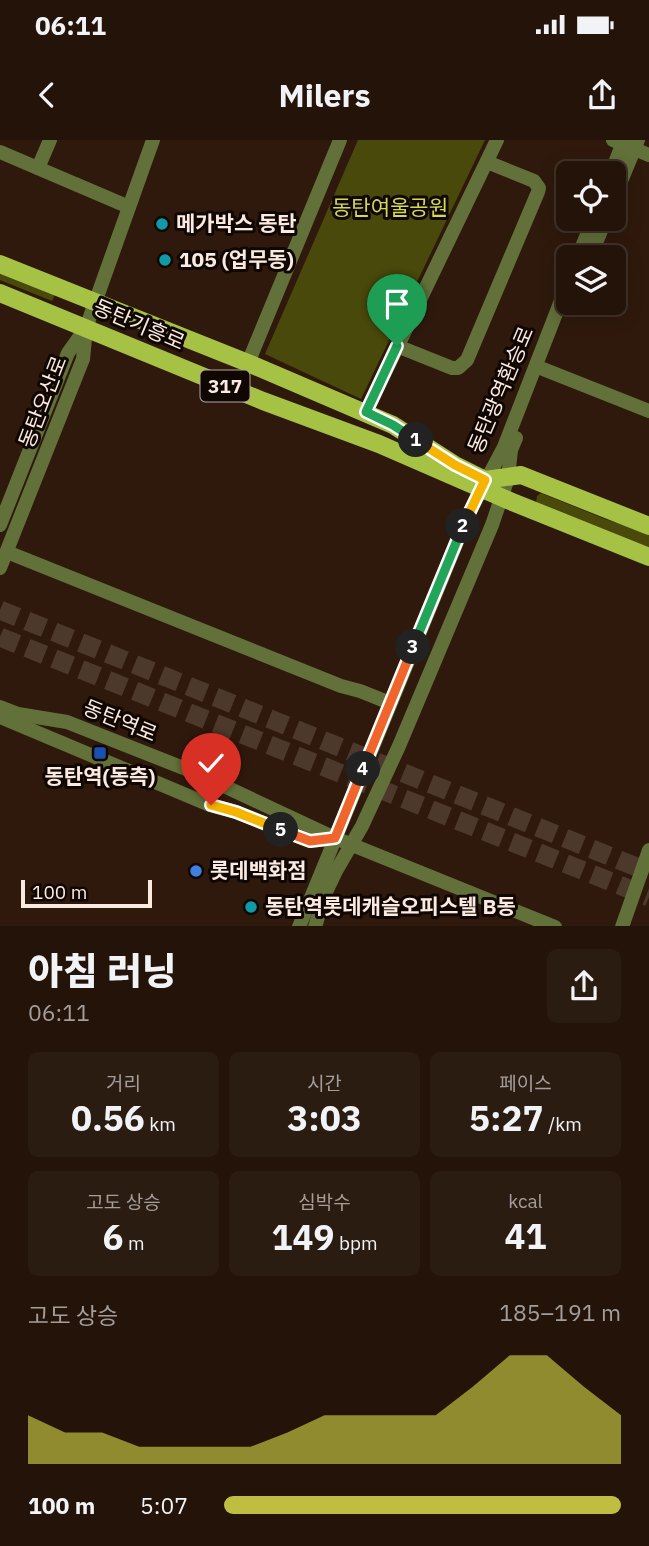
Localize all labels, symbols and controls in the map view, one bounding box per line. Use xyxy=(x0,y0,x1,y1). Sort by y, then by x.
text: 06:11 xyxy=(35,8,106,42)
text: Milers xyxy=(278,74,371,116)
icon: back xyxy=(28,76,66,114)
icon: share xyxy=(583,76,621,114)
map controls xyxy=(556,161,626,315)
button: locate xyxy=(556,161,626,231)
park label: 동탄여울공원 xyxy=(332,193,448,221)
place label: 메가박스 동탄 xyxy=(176,209,297,237)
marker: 메가박스 동탄 xyxy=(154,216,170,232)
place label: 105 (업무동) xyxy=(179,245,294,273)
button: layers xyxy=(556,245,626,315)
marker: 105 (업무동) xyxy=(157,252,173,268)
pin xyxy=(367,274,427,346)
icon: arrive xyxy=(378,285,416,323)
street label: 동탄기흥로 xyxy=(89,292,189,356)
street label: 동탄광역환승로 xyxy=(461,322,539,457)
street label: 동탄오산로 xyxy=(12,352,72,452)
road number: 317 xyxy=(201,370,250,402)
pin: 1 xyxy=(398,422,434,458)
text: 1 xyxy=(410,427,421,451)
pin: 2 xyxy=(446,508,480,544)
text: 2 xyxy=(457,513,468,537)
pin: 3 xyxy=(396,630,430,664)
text: 3 xyxy=(407,634,418,658)
street label: 동탄역로 xyxy=(79,693,161,748)
pin xyxy=(181,733,241,805)
icon: check xyxy=(192,744,230,782)
marker: 동탄역(동측) xyxy=(92,745,108,761)
pin: 4 xyxy=(346,752,380,786)
text: 4 xyxy=(357,756,368,780)
place label: 동탄역(동측) xyxy=(45,762,155,790)
pin: 5 xyxy=(264,812,298,848)
text: 5 xyxy=(275,817,286,841)
place label: 롯데백화점 xyxy=(210,856,307,884)
marker: 롯데백화점 xyxy=(188,863,204,879)
scale bar xyxy=(21,878,152,909)
text: 100 m xyxy=(32,880,87,904)
place label: 동탄역롯데캐슬오피스텔 B동 xyxy=(265,892,516,920)
marker: 동탄역롯데캐슬오피스텔 B동 xyxy=(243,899,259,915)
text: 아침 러닝 xyxy=(28,946,177,995)
button: share xyxy=(547,949,621,1023)
text: 06:11 xyxy=(28,997,90,1027)
text: 거리 xyxy=(106,1071,141,1095)
text: 시간 xyxy=(307,1071,342,1095)
text: 페이스 xyxy=(499,1071,552,1095)
text: 0.56 xyxy=(71,1095,145,1141)
text: 3:03 xyxy=(287,1095,362,1141)
text: 5:27 xyxy=(469,1095,544,1141)
text: km xyxy=(145,1112,176,1136)
text: /km xyxy=(544,1112,582,1136)
text: kcal xyxy=(508,1189,543,1213)
text: 고도 상승 xyxy=(86,1190,161,1214)
text: 심박수 xyxy=(298,1190,351,1214)
text: 41 xyxy=(504,1213,547,1259)
text: 6 xyxy=(102,1214,123,1260)
text: 149 xyxy=(271,1214,334,1260)
text: m xyxy=(123,1231,145,1255)
text: bpm xyxy=(334,1231,378,1255)
text: 185–191 m xyxy=(499,1297,621,1327)
text: 고도 상승 xyxy=(28,1300,118,1330)
text: 100 m xyxy=(28,1490,95,1520)
text: 5:07 xyxy=(140,1490,188,1520)

